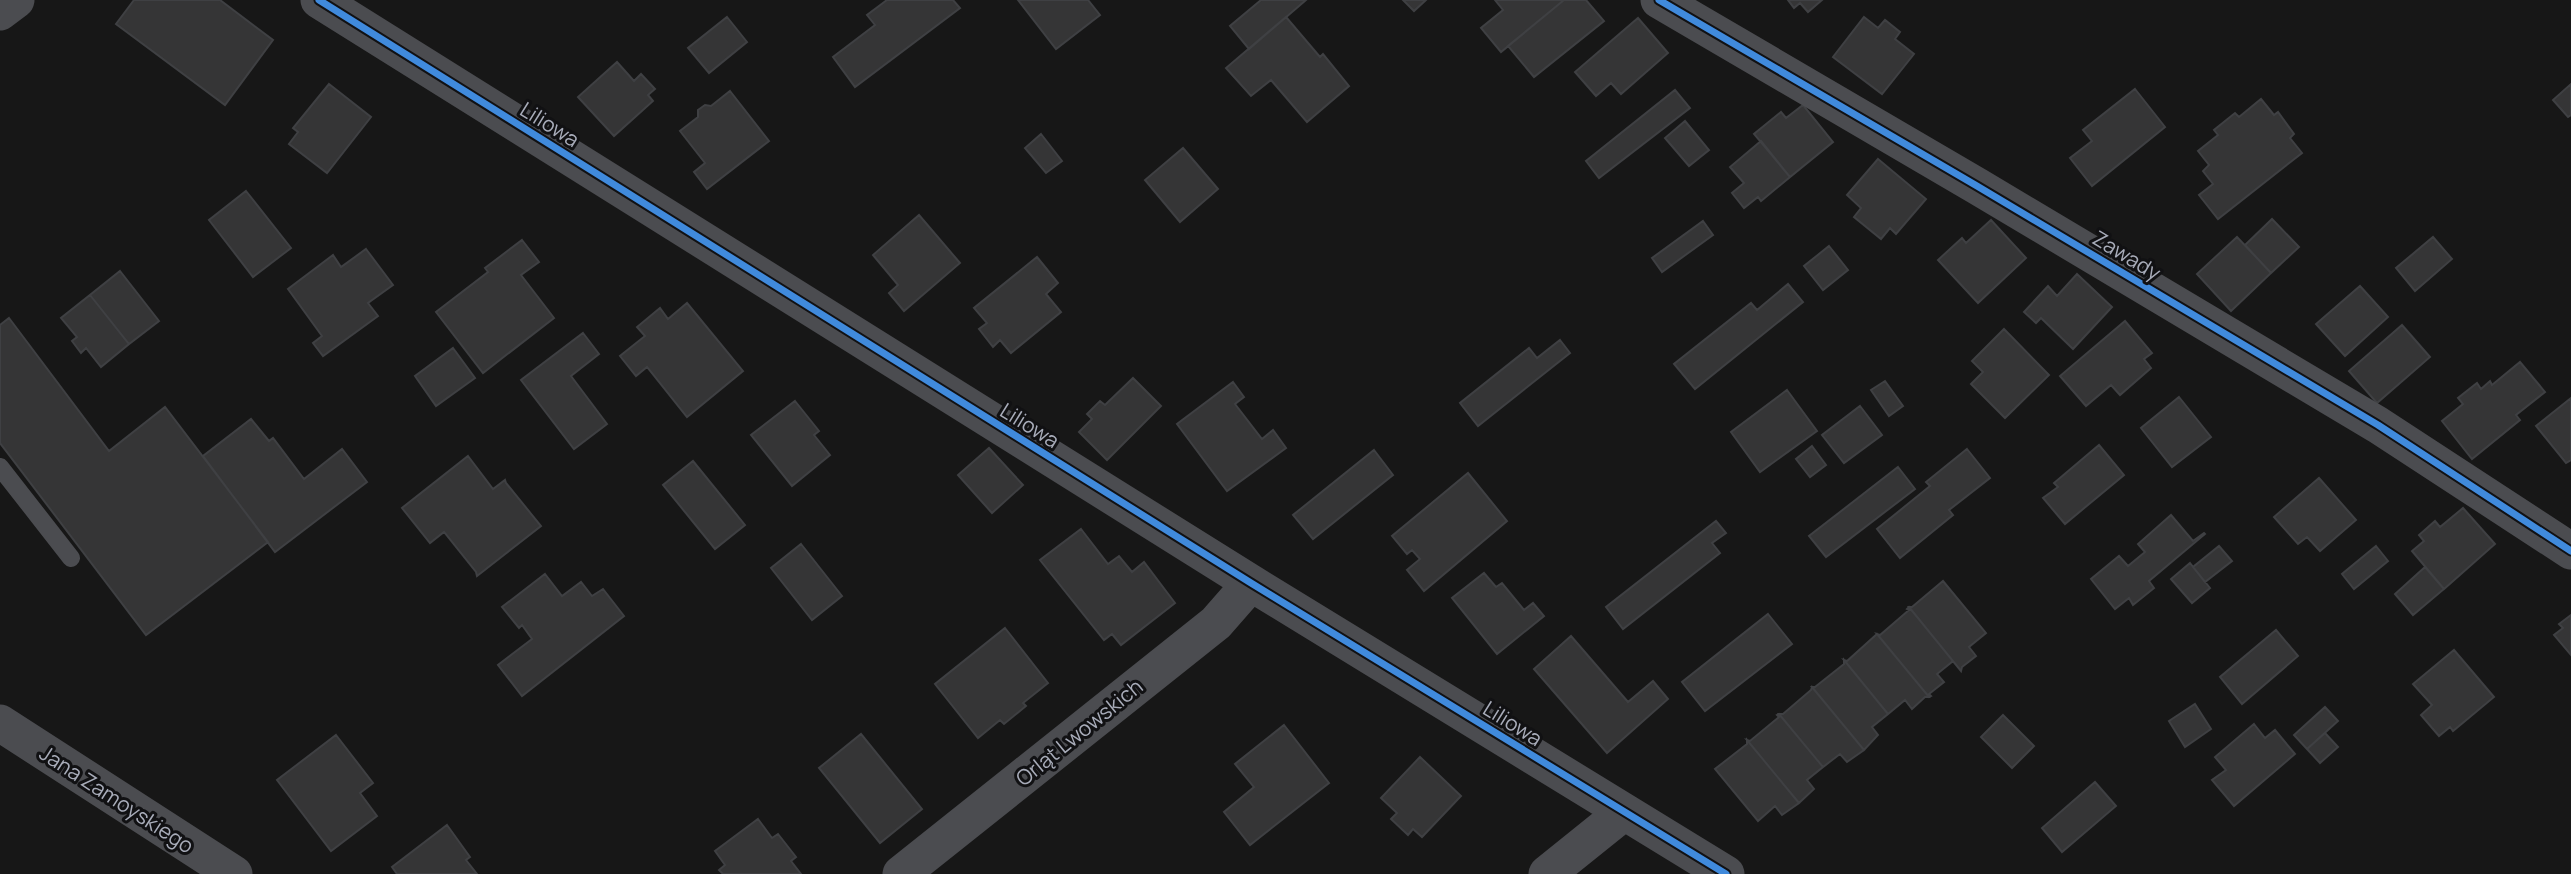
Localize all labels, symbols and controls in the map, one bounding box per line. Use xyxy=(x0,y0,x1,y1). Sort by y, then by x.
street label: Liliowa xyxy=(515,95,585,153)
street label: Zawady xyxy=(2088,224,2166,286)
street label: Liliowa xyxy=(995,396,1065,454)
street label: Orląt Lwowskich xyxy=(1010,672,1148,792)
street label: Liliowa xyxy=(1478,694,1548,752)
street label: Jana Zamoyskiego xyxy=(34,739,200,859)

